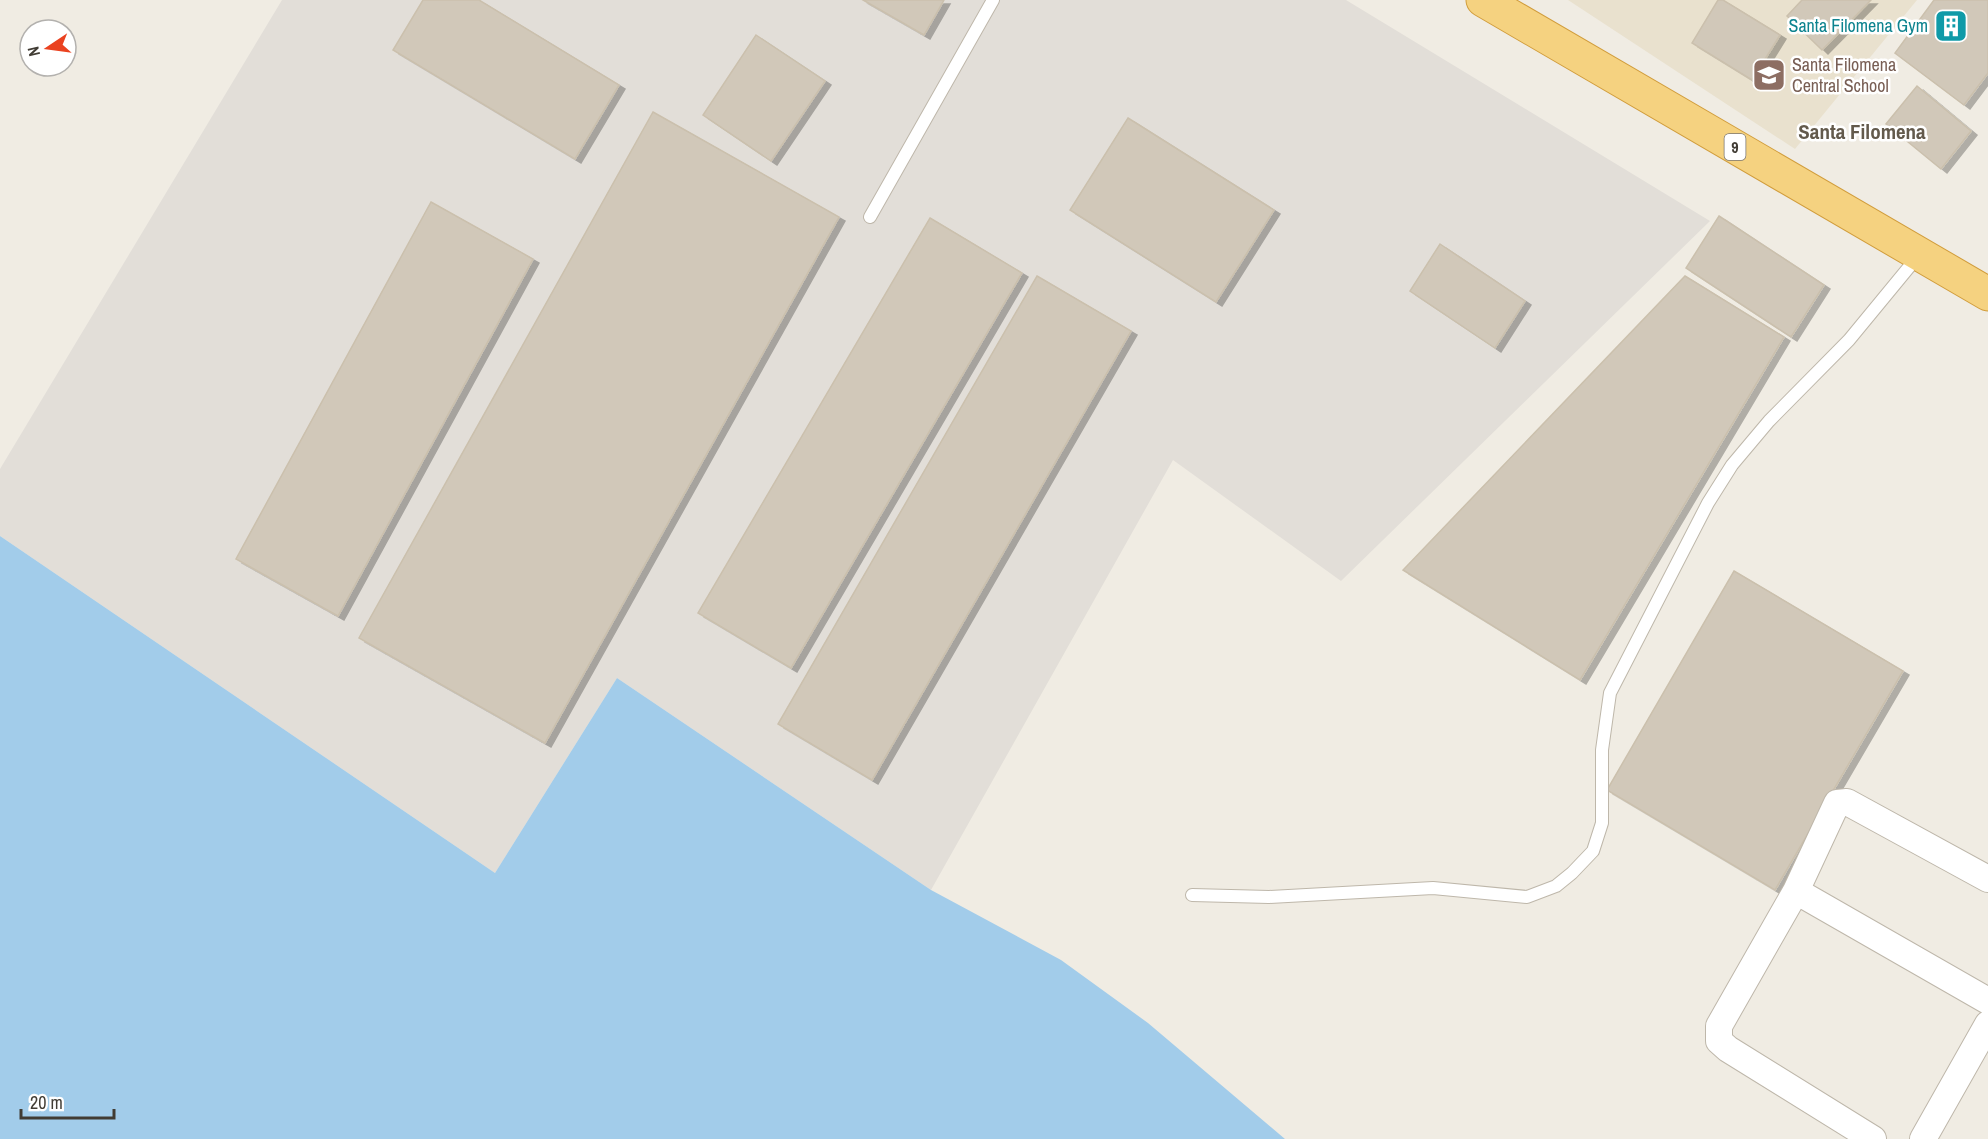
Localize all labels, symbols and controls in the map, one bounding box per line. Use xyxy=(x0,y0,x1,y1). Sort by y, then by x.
building icon: Santa Filomena Gym xyxy=(1933,8,1969,44)
place label: Santa Filomena Gym xyxy=(1789,13,1928,38)
north arrow xyxy=(18,18,78,78)
text: N xyxy=(22,44,45,58)
place label: Santa Filomena Central School xyxy=(1792,52,1896,98)
school or university icon: Santa Filomena Central School xyxy=(1751,57,1787,93)
district label: Santa Filomena xyxy=(1798,117,1926,146)
road number: 9 xyxy=(1724,134,1746,160)
scale bar xyxy=(21,1082,114,1120)
text: 20 m xyxy=(30,1090,63,1115)

